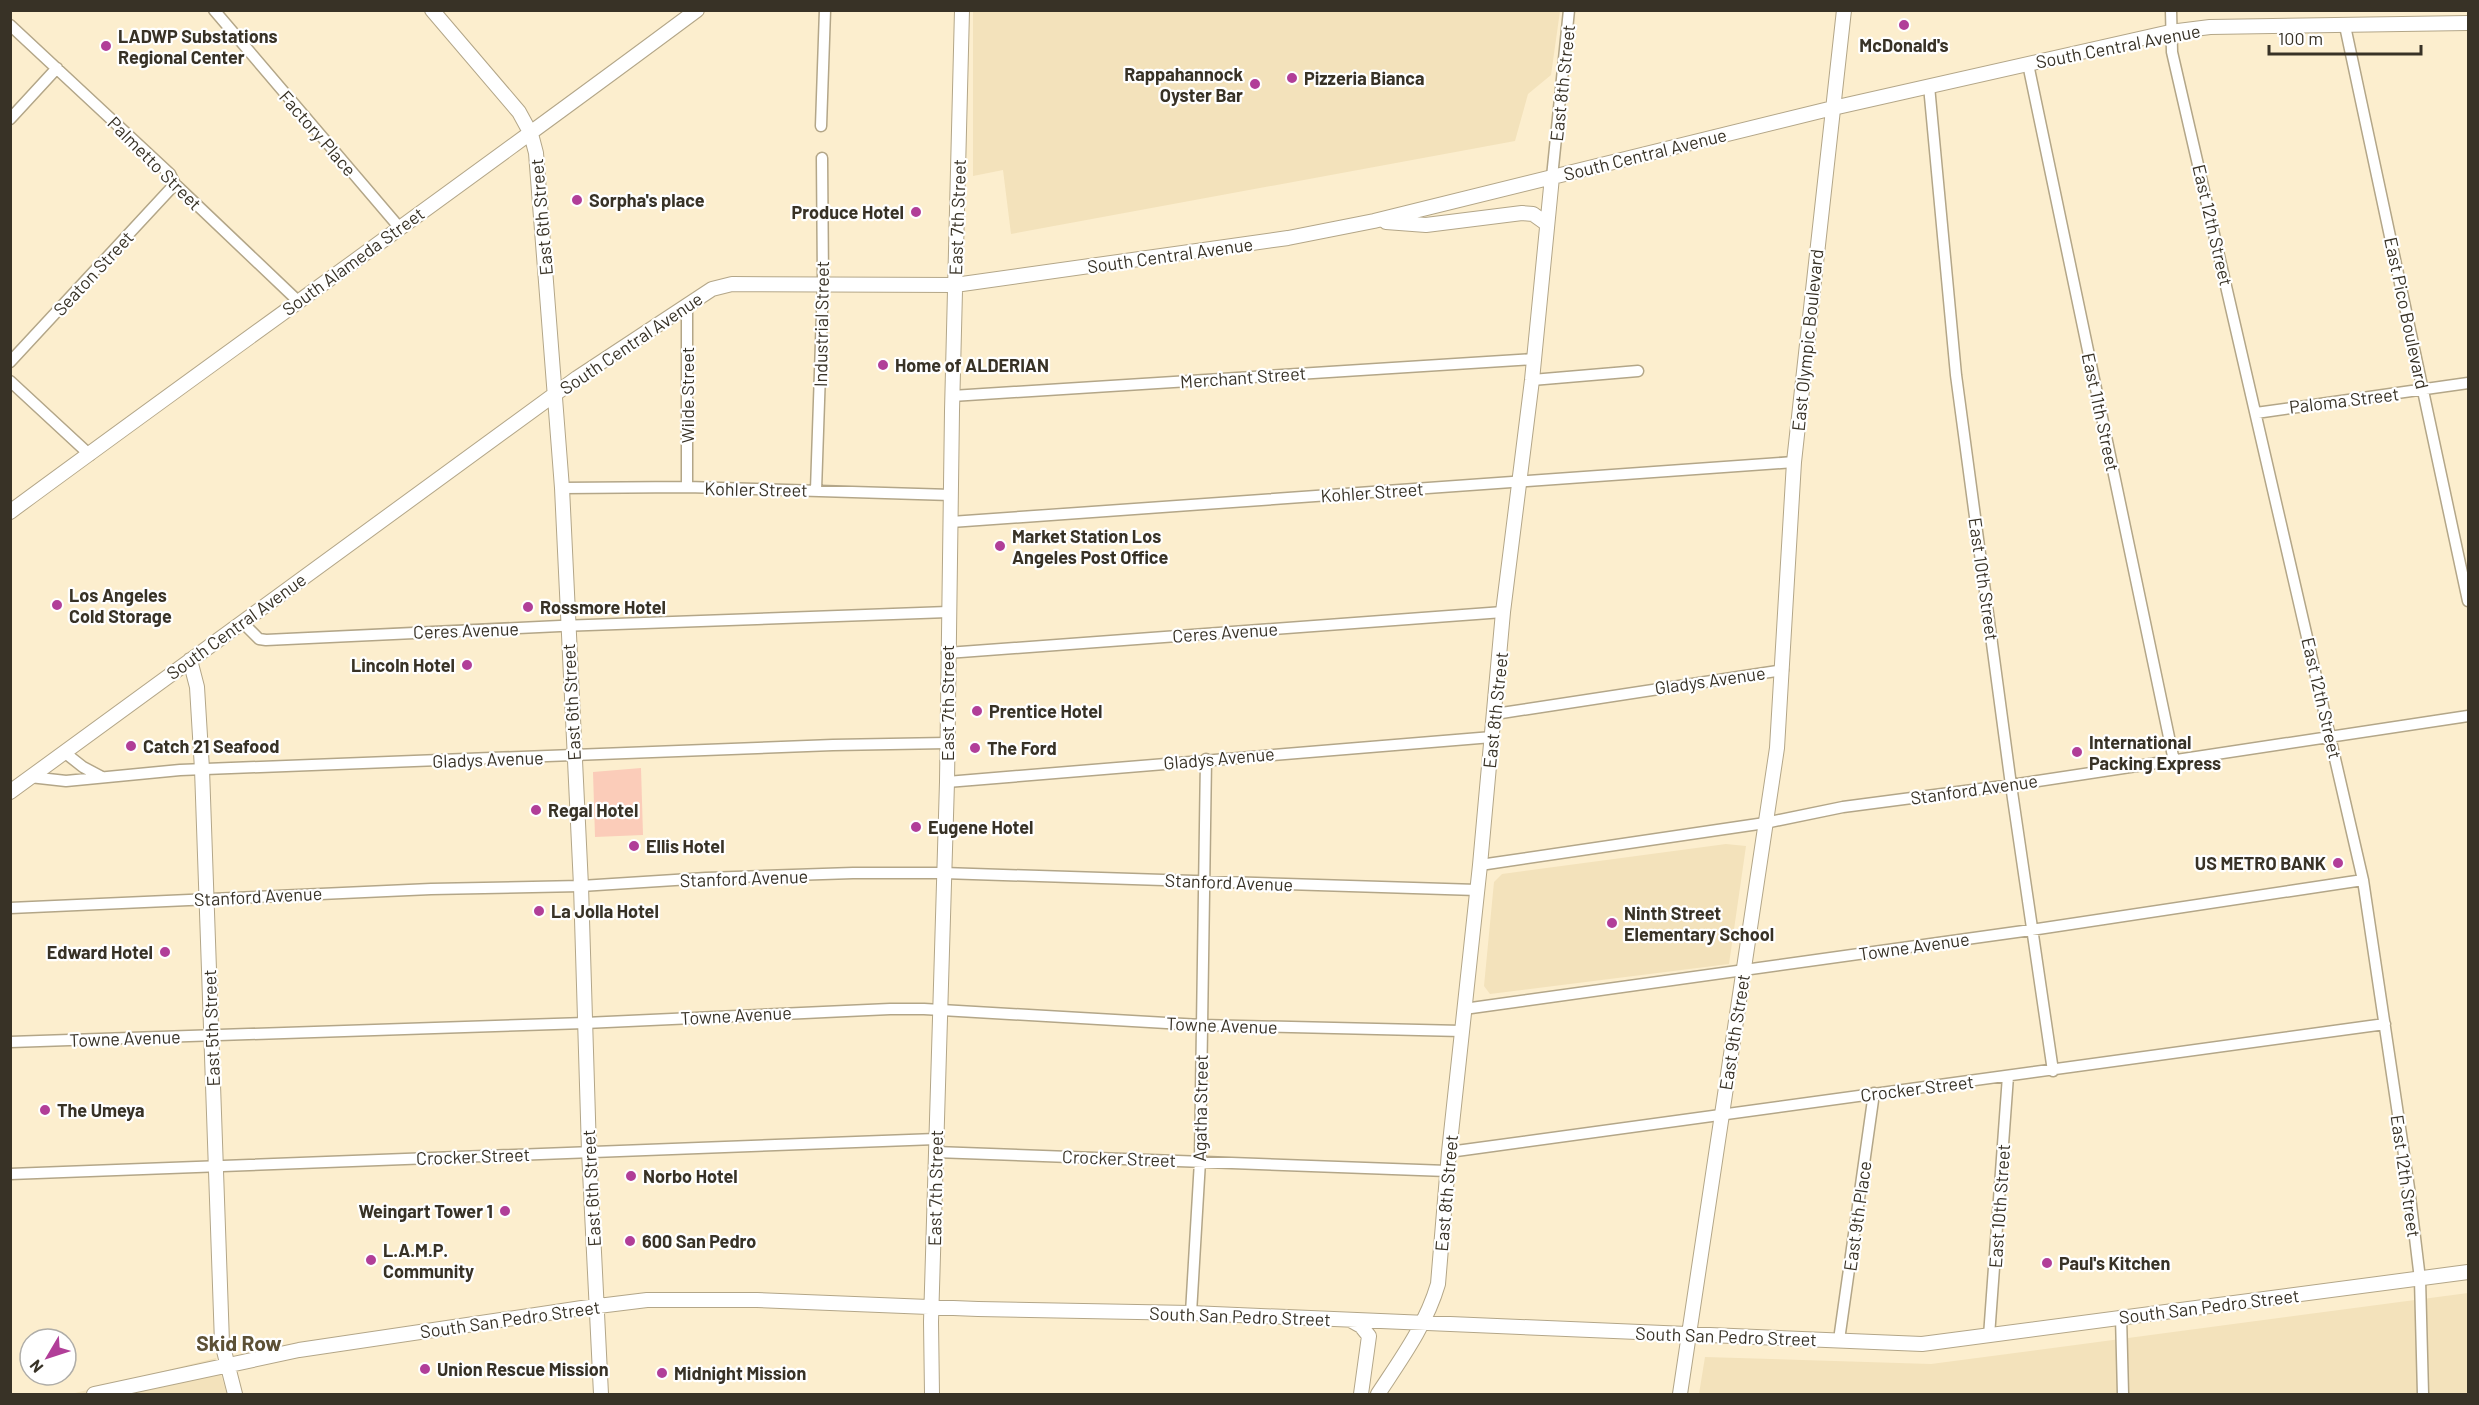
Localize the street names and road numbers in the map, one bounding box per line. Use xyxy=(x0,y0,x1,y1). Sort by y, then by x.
street label: South Central Avenue xyxy=(2034,19,2202,73)
street label: East 8th Street xyxy=(1545,24,1579,142)
street label: Factory Place xyxy=(275,86,361,180)
street label: Palmetto Street xyxy=(104,112,206,214)
street label: South Central Avenue xyxy=(1561,123,1729,185)
street label: East 6th Street xyxy=(525,158,557,276)
street label: East 7th Street xyxy=(944,158,970,276)
street label: East 12th Street xyxy=(2188,162,2238,288)
street label: South Alameda Street xyxy=(278,202,428,320)
street label: Seaton Street xyxy=(48,226,138,320)
street label: South Central Avenue xyxy=(1086,232,1254,278)
street label: East Pico Boulevard xyxy=(2380,235,2434,391)
street label: East Olympic Boulevard xyxy=(1786,248,1828,432)
street label: Industrial Street xyxy=(809,261,833,387)
street label: South Central Avenue xyxy=(556,287,706,399)
street label: Wilde Street xyxy=(676,347,698,443)
street label: East 11th Street xyxy=(2078,351,2124,473)
street label: Merchant Street xyxy=(1179,362,1307,392)
street label: Paloma Street xyxy=(2288,382,2400,418)
street label: Kohler Street xyxy=(704,477,808,501)
street label: Kohler Street xyxy=(1320,477,1424,507)
street label: East 10th Street xyxy=(1964,516,2004,642)
street label: South Central Avenue xyxy=(162,568,310,684)
street label: Ceres Avenue xyxy=(413,617,519,643)
street label: Ceres Avenue xyxy=(1171,617,1279,647)
street label: East 12th Street xyxy=(2297,635,2347,761)
street label: East 6th Street xyxy=(557,643,585,761)
street label: East 7th Street xyxy=(936,645,958,761)
street label: East 8th Street xyxy=(1478,651,1512,769)
street label: Gladys Avenue xyxy=(1653,661,1767,699)
street label: Gladys Avenue xyxy=(1163,742,1275,774)
street label: Gladys Avenue xyxy=(432,746,544,772)
street label: Stanford Avenue xyxy=(1909,769,2039,809)
street label: Stanford Avenue xyxy=(679,865,809,891)
street label: Stanford Avenue xyxy=(1164,869,1294,895)
street label: Stanford Avenue xyxy=(193,882,323,910)
street label: Towne Avenue xyxy=(1857,927,1971,965)
street label: East 5th Street xyxy=(198,969,224,1087)
street label: East 9th Street xyxy=(1714,972,1754,1092)
street label: Towne Avenue xyxy=(680,1001,792,1029)
street label: Towne Avenue xyxy=(1166,1012,1278,1038)
street label: Towne Avenue xyxy=(69,1025,181,1051)
street label: Agatha Street xyxy=(1188,1054,1212,1162)
street label: Crocker Street xyxy=(1859,1070,1975,1106)
street label: East 12th Street xyxy=(2386,1113,2426,1239)
street label: East 6th Street xyxy=(577,1129,605,1247)
street label: East 7th Street xyxy=(923,1130,947,1246)
street label: East 8th Street xyxy=(1430,1134,1462,1252)
street label: Crocker Street xyxy=(416,1143,530,1169)
street label: East 10th Street xyxy=(1984,1143,2014,1269)
street label: Crocker Street xyxy=(1062,1145,1176,1171)
street label: East 9th Place xyxy=(1838,1160,1876,1272)
street label: South San Pedro Street xyxy=(2118,1284,2300,1328)
street label: South San Pedro Street xyxy=(419,1295,601,1343)
street label: South San Pedro Street xyxy=(1149,1302,1331,1330)
street label: South San Pedro Street xyxy=(1635,1322,1817,1350)

